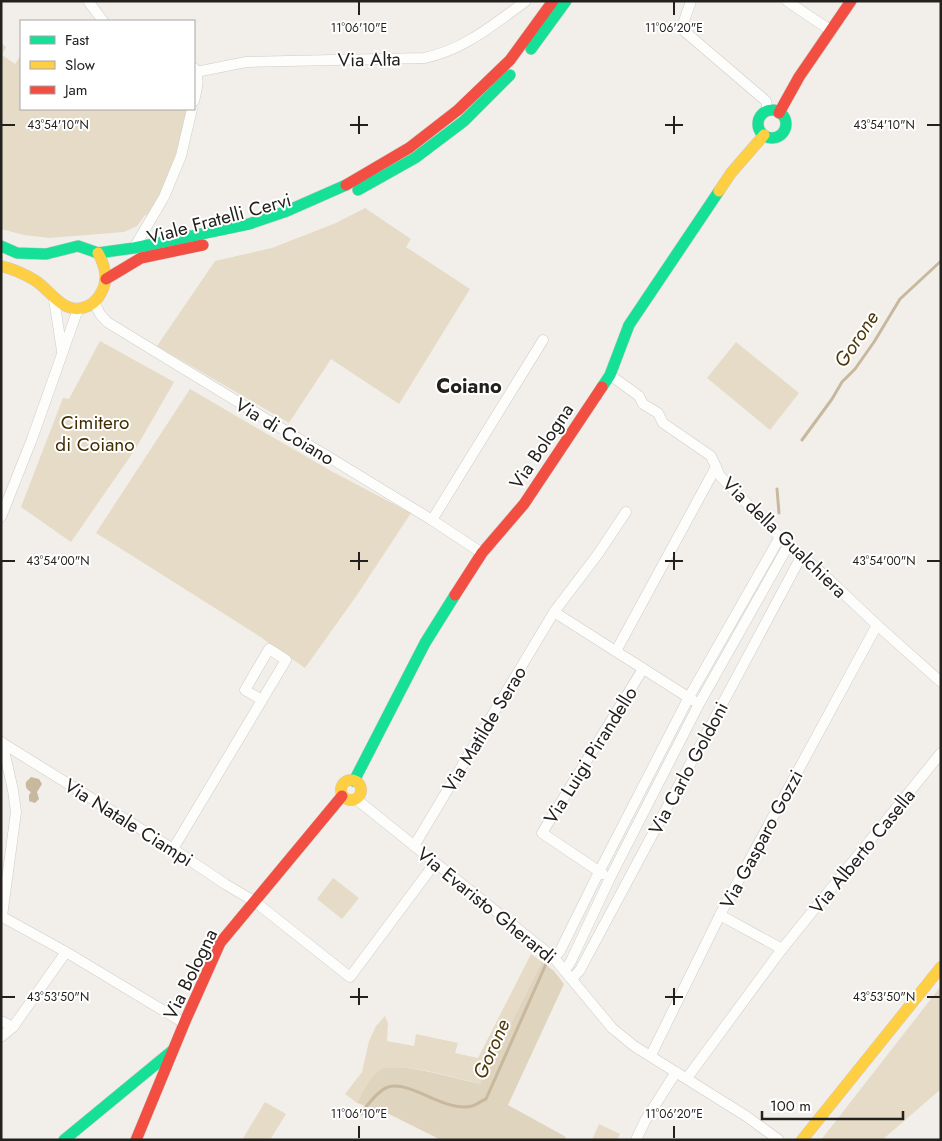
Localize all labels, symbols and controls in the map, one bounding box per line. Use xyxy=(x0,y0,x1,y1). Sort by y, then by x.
text: 11°06'10"E xyxy=(331,19,387,37)
text: 11°06'20"E xyxy=(645,19,703,37)
legend xyxy=(20,20,195,110)
text: Fast xyxy=(65,29,89,51)
street label: Via Alta xyxy=(337,45,401,74)
text: Slow xyxy=(65,54,96,76)
text: Jam xyxy=(63,79,88,101)
text: 43°54'10"N xyxy=(27,116,89,134)
text: 43°54'10"N xyxy=(853,116,915,134)
street label: Viale Fratelli Cervi xyxy=(144,186,294,251)
water label: Gorone xyxy=(827,305,886,373)
district label: Coiano xyxy=(436,372,502,401)
street label: Via di Coiano xyxy=(230,391,340,472)
street label: Via Bologna xyxy=(503,398,580,494)
park label: Cimitero di Coiano xyxy=(55,409,135,458)
street label: Via della Gualchiera xyxy=(716,471,853,604)
text: 43°54'00"N xyxy=(26,552,90,570)
text: 43°54'00"N xyxy=(852,552,916,570)
street label: Via Matilde Serao xyxy=(436,661,533,798)
street label: Via Luigi Pirandello xyxy=(537,681,644,829)
street label: Via Carlo Goldoni xyxy=(642,697,735,839)
street label: Via Gasparo Gozzi xyxy=(713,765,809,914)
street label: Via Natale Ciampi xyxy=(59,772,198,873)
street label: Via Alberto Casella xyxy=(803,783,921,920)
street label: Via Evaristo Gherardi xyxy=(411,841,562,970)
street label: Via Bologna xyxy=(157,924,224,1024)
text: 43°53'50"N xyxy=(27,988,89,1006)
text: 43°53'50"N xyxy=(853,988,915,1006)
water label: Gorone xyxy=(465,1015,517,1084)
scale bar xyxy=(762,1088,903,1120)
text: 100 m xyxy=(770,1095,811,1117)
text: 11°06'10"E xyxy=(331,1105,387,1123)
text: 11°06'20"E xyxy=(645,1105,703,1123)

